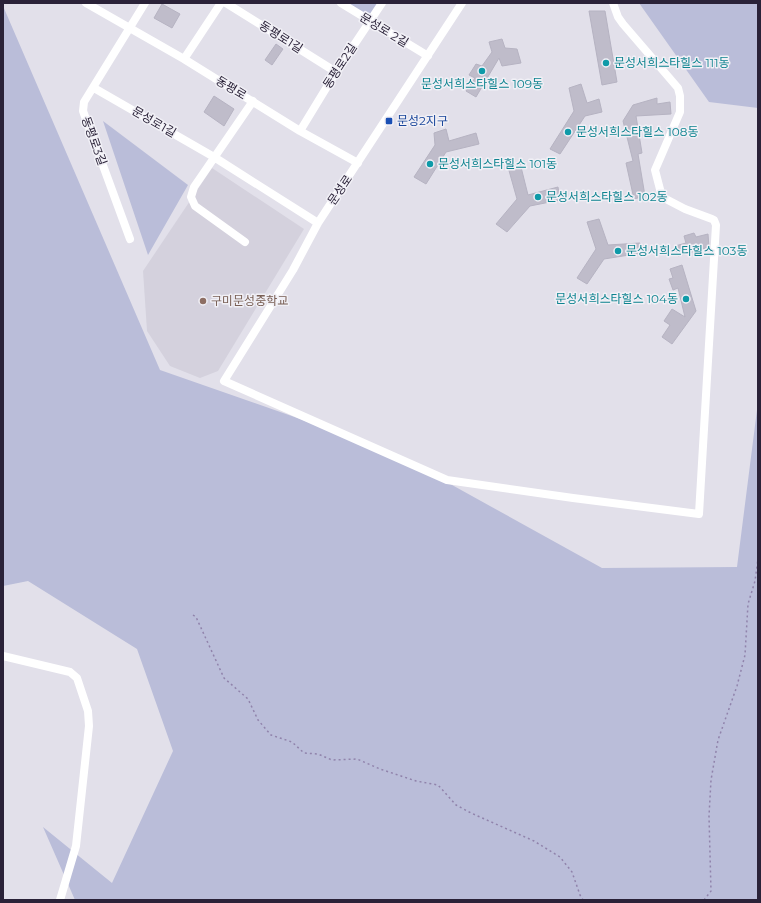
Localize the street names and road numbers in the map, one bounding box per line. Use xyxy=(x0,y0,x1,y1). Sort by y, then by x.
street label: 문성로 2길 xyxy=(357,9,411,50)
street label: 동평로1길 xyxy=(257,17,306,56)
street label: 동평로2길 xyxy=(319,40,360,91)
street label: 동평로 xyxy=(213,73,249,103)
street label: 문성로1길 xyxy=(129,103,179,140)
street label: 동평로3길 xyxy=(79,114,110,167)
street label: 문성로 xyxy=(324,172,355,208)

